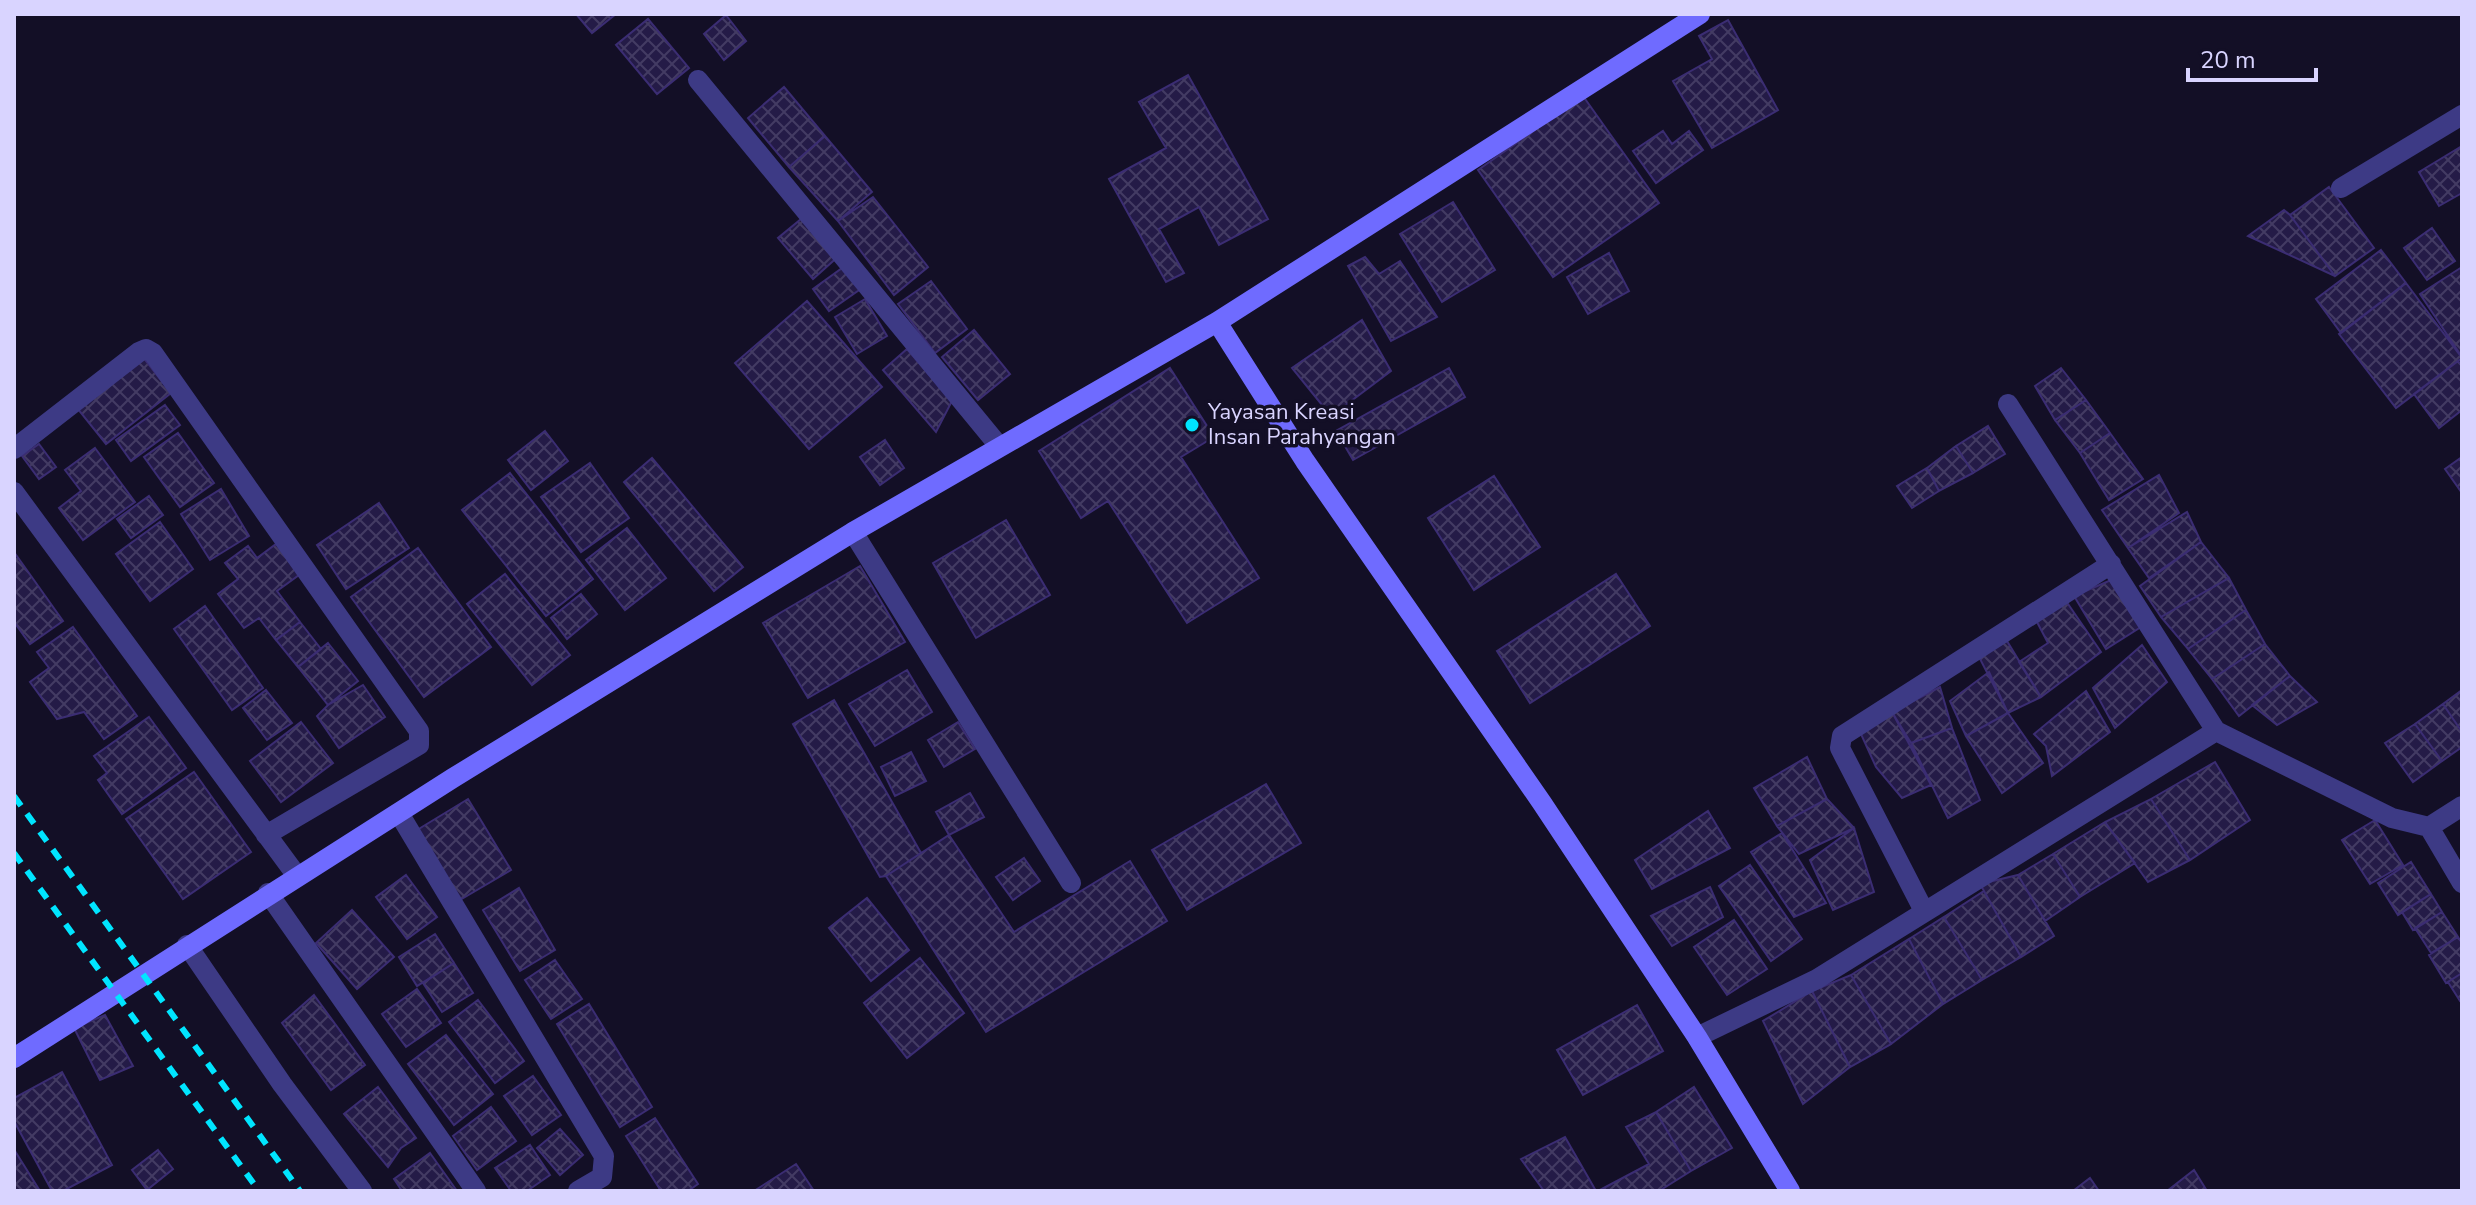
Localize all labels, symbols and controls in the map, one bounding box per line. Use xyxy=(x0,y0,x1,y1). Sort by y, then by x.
scale bar xyxy=(2188,32,2316,82)
text: 20 m xyxy=(2200,44,2256,76)
place label: Yayasan Kreasi Insan Parahyangan xyxy=(1207,397,1396,452)
marker: Yayasan Kreasi Insan Parahyangan xyxy=(1183,416,1201,434)

